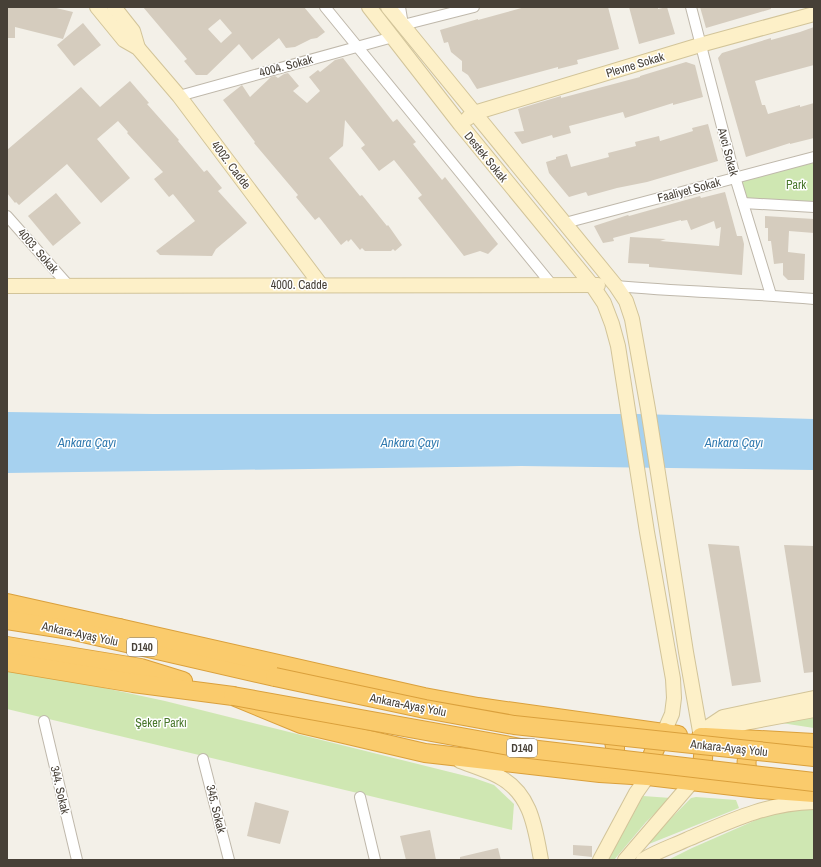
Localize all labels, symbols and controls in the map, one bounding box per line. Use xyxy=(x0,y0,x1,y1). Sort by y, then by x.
street label: Plevne Sokak xyxy=(604,49,666,81)
street label: 4004. Sokak xyxy=(258,51,315,81)
street label: Avci Sokak xyxy=(714,125,742,178)
street label: Destek Sokak xyxy=(461,128,511,186)
street label: 4002. Cadde xyxy=(208,138,254,192)
street label: Faaliyet Sokak xyxy=(656,174,722,206)
park label: Park xyxy=(786,177,806,193)
street label: 4003. Sokak xyxy=(14,225,62,277)
street label: 4000. Cadde xyxy=(271,277,327,293)
water label: Ankara Çayı xyxy=(57,434,116,451)
water label: Ankara Çayı xyxy=(380,434,439,451)
water label: Ankara Çayı xyxy=(704,434,763,451)
street label: Ankara-Ayaş Yolu xyxy=(39,618,120,650)
road number: D140 xyxy=(127,638,157,656)
street label: Ankara-Ayaş Yolu xyxy=(367,690,448,720)
park label: Şeker Parkı xyxy=(135,715,187,731)
street label: Ankara-Ayaş Yolu xyxy=(689,736,768,760)
road number: D140 xyxy=(507,739,537,757)
street label: 344. Sokak xyxy=(47,764,73,816)
street label: 345. Sokak xyxy=(202,783,230,835)

